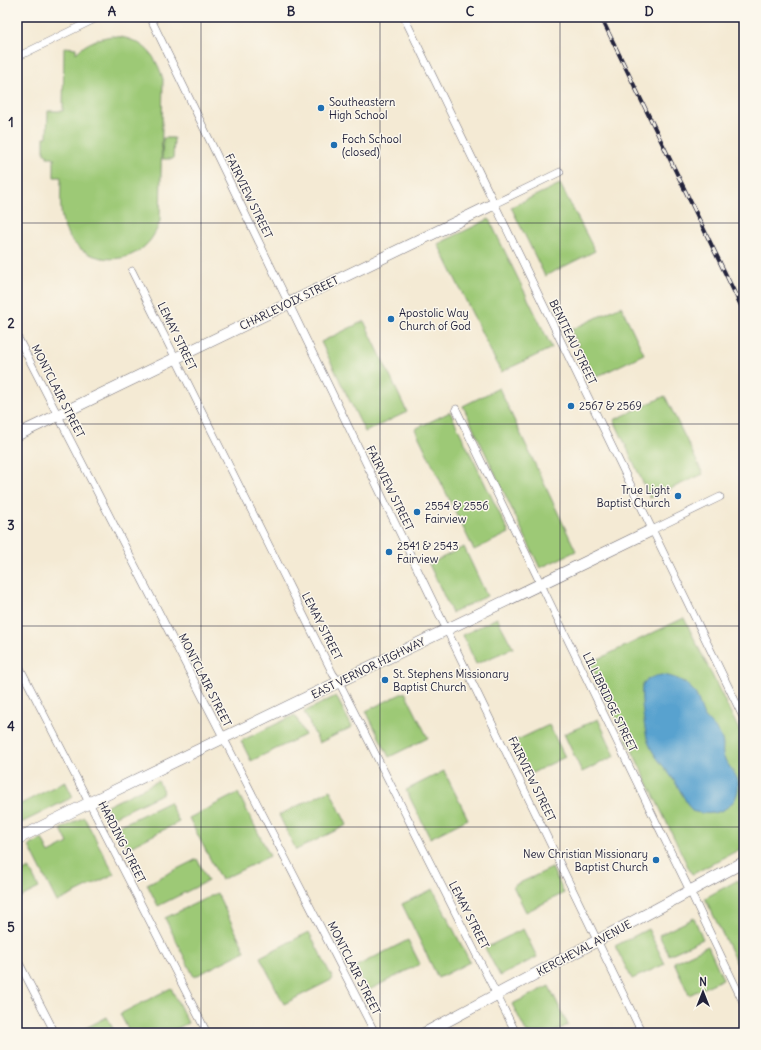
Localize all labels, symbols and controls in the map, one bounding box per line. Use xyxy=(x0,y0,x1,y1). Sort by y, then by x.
text: A xyxy=(108,3,117,20)
text: B xyxy=(287,3,296,20)
text: C xyxy=(466,3,475,20)
text: D xyxy=(644,3,654,20)
place label: Southeastern High School xyxy=(329,95,395,122)
marker: Southeastern High School xyxy=(316,103,326,113)
text: 1 xyxy=(8,114,14,131)
place label: Foch School (closed) xyxy=(342,132,401,159)
marker: Foch School (closed) xyxy=(329,140,339,150)
street label: FAIRVIEW STREET xyxy=(222,151,276,241)
street label: CHARLEVOIX STREET xyxy=(237,273,341,333)
street label: BENITEAU STREET xyxy=(546,297,600,387)
street label: LEMAY STREET xyxy=(154,300,200,373)
place label: Apostolic Way Church of God xyxy=(399,306,471,333)
marker: Apostolic Way Church of God xyxy=(386,314,396,324)
text: 2 xyxy=(7,315,15,332)
street label: MONTCLAIR STREET xyxy=(28,342,88,440)
place label: 2567 & 2569 xyxy=(579,399,642,413)
marker: 2567 & 2569 xyxy=(566,401,576,411)
street label: FAIRVIEW STREET xyxy=(363,443,417,533)
place label: True Light Baptist Church xyxy=(597,483,670,510)
marker: True Light Baptist Church xyxy=(673,491,683,501)
place label: 2554 & 2556 Fairview xyxy=(425,499,489,526)
marker: 2554 & 2556 Fairview xyxy=(412,507,422,517)
text: 3 xyxy=(7,517,15,534)
place label: 2541 & 2543 Fairview xyxy=(397,539,459,566)
marker: 2541 & 2543 Fairview xyxy=(384,547,394,557)
street label: LEMAY STREET xyxy=(299,590,345,662)
street label: MONTCLAIR STREET xyxy=(175,631,235,729)
street label: EAST VERNOR HIGHWAY xyxy=(309,634,427,702)
street label: LILLIBRIDGE STREET xyxy=(580,650,640,754)
place label: St. Stephens Missionary Baptist Church xyxy=(393,667,509,694)
marker: St. Stephens Missionary Baptist Church xyxy=(380,675,390,685)
text: 4 xyxy=(7,718,15,735)
street label: FAIRVIEW STREET xyxy=(505,734,559,824)
street label: HARDING STREET xyxy=(95,799,149,885)
place label: New Christian Missionary Baptist Church xyxy=(523,847,648,874)
marker: New Christian Missionary Baptist Church xyxy=(651,855,661,865)
street label: LEMAY STREET xyxy=(446,879,492,951)
street label: KERCHEVAL AVENUE xyxy=(534,917,634,979)
text: 5 xyxy=(7,919,15,936)
street label: MONTCLAIR STREET xyxy=(324,919,384,1017)
north arrow xyxy=(683,972,723,1012)
text: N xyxy=(699,975,707,989)

